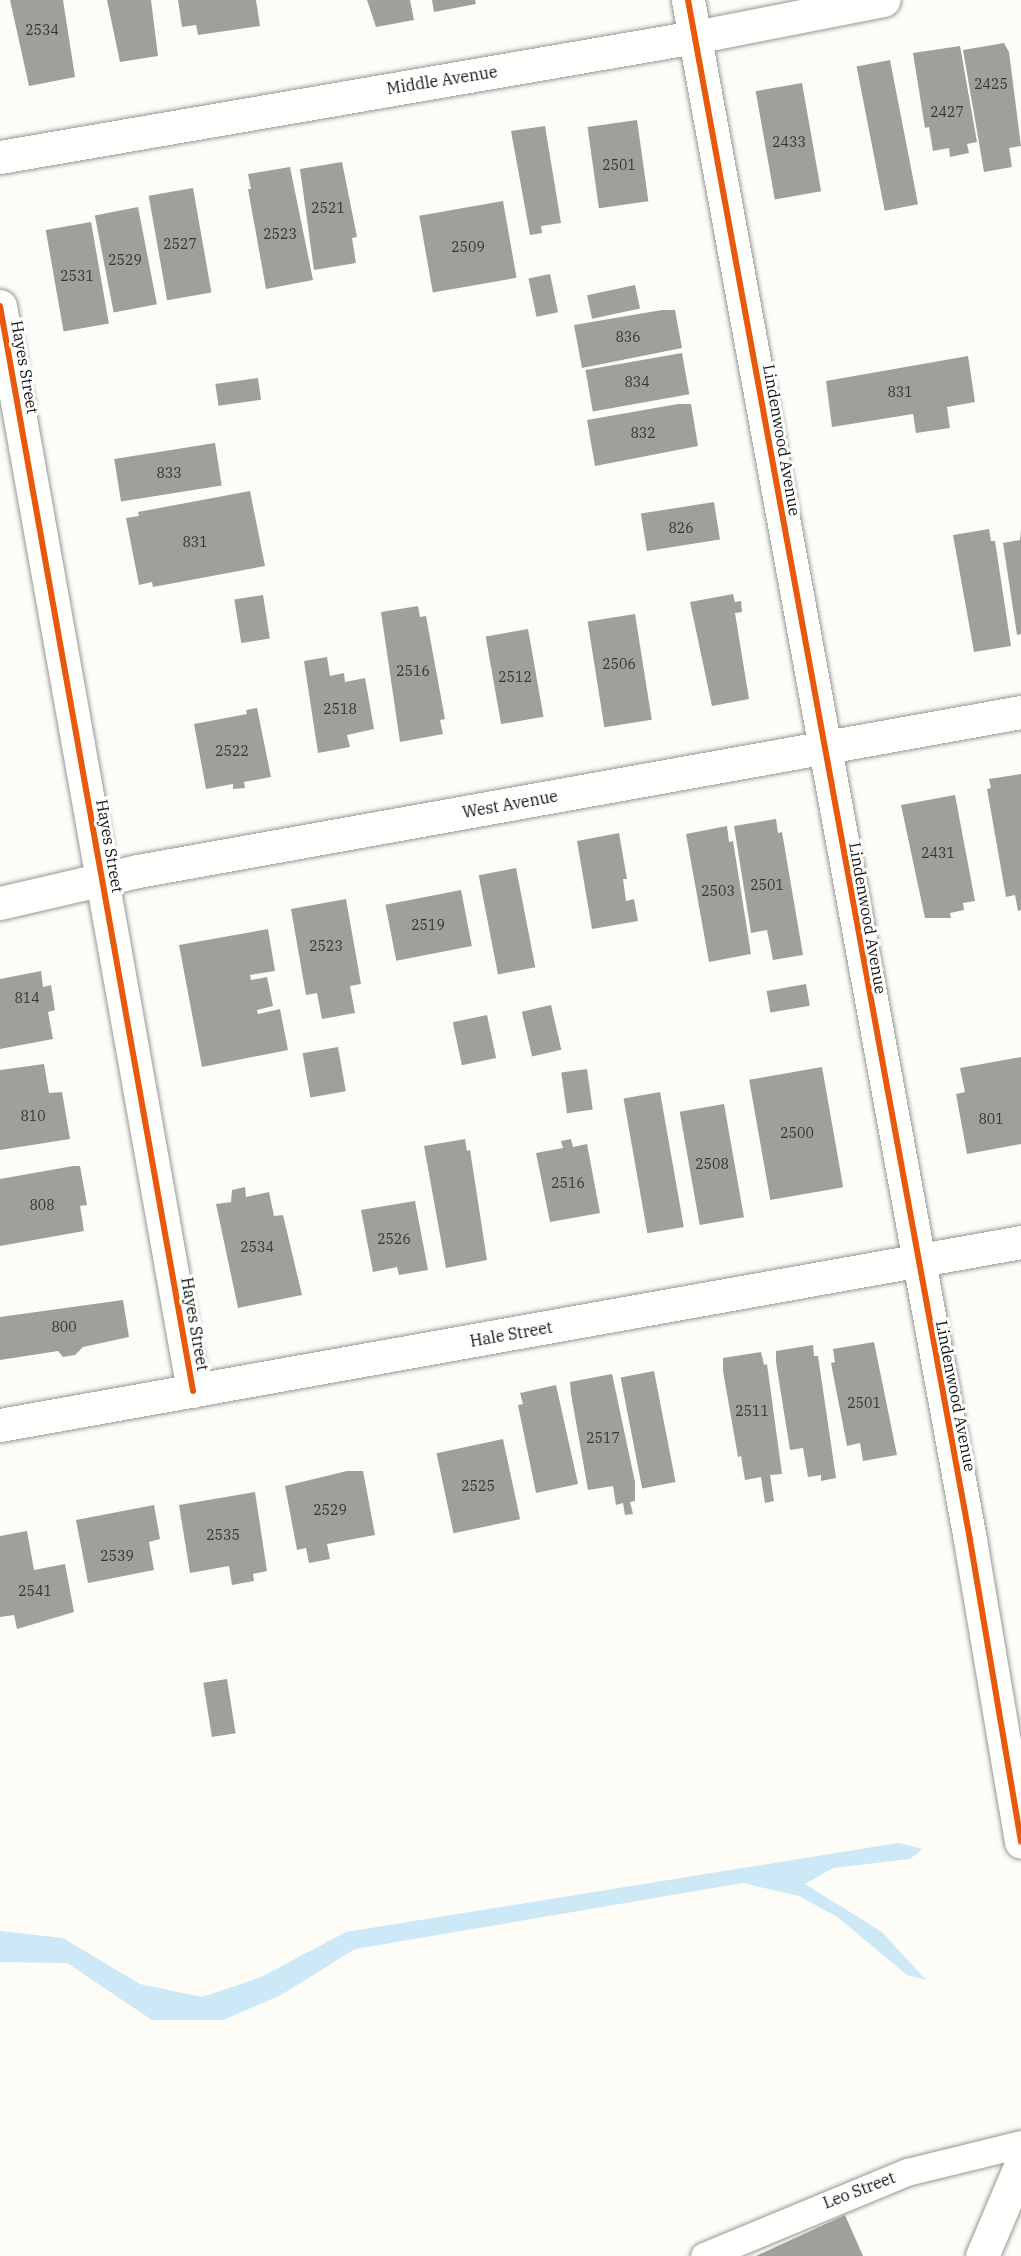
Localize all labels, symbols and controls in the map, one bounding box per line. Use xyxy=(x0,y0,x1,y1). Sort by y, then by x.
house number: 2534 xyxy=(25,22,59,38)
street label: Middle Avenue xyxy=(385,62,499,98)
house number: 2425 xyxy=(974,76,1008,92)
house number: 2427 xyxy=(930,104,964,120)
house number: 2433 xyxy=(772,134,806,150)
house number: 2501 xyxy=(602,157,636,173)
house number: 2521 xyxy=(311,200,345,216)
house number: 2523 xyxy=(263,226,297,242)
house number: 2527 xyxy=(163,236,197,252)
house number: 2509 xyxy=(451,239,485,255)
house number: 2529 xyxy=(108,252,142,268)
house number: 2531 xyxy=(60,268,94,284)
street label: Hayes Street xyxy=(7,319,43,415)
house number: 836 xyxy=(615,329,641,345)
street label: Lindenwood Avenue xyxy=(759,363,805,517)
house number: 834 xyxy=(624,374,650,390)
house number: 831 xyxy=(887,384,913,400)
house number: 832 xyxy=(630,425,656,441)
house number: 833 xyxy=(156,465,182,481)
house number: 826 xyxy=(668,520,694,536)
house number: 831 xyxy=(182,534,208,550)
house number: 2506 xyxy=(602,656,636,672)
house number: 2516 xyxy=(396,663,430,679)
house number: 2512 xyxy=(498,669,532,685)
house number: 2518 xyxy=(323,701,357,717)
house number: 2522 xyxy=(215,743,249,759)
street label: West Avenue xyxy=(461,786,559,822)
street label: Hayes Street xyxy=(92,798,128,894)
street label: Lindenwood Avenue xyxy=(845,841,891,995)
house number: 2431 xyxy=(921,845,955,861)
house number: 2501 xyxy=(750,877,784,893)
house number: 2503 xyxy=(701,883,735,899)
house number: 2519 xyxy=(411,917,445,933)
house number: 2523 xyxy=(309,938,343,954)
house number: 814 xyxy=(14,990,40,1006)
house number: 810 xyxy=(20,1108,46,1124)
house number: 801 xyxy=(978,1111,1004,1127)
house number: 2500 xyxy=(780,1125,814,1141)
house number: 2508 xyxy=(695,1156,729,1172)
house number: 2516 xyxy=(551,1175,585,1191)
house number: 808 xyxy=(29,1197,55,1213)
house number: 2526 xyxy=(377,1231,411,1247)
house number: 2534 xyxy=(240,1239,274,1255)
street label: Hayes Street xyxy=(177,1276,213,1372)
street label: Hale Street xyxy=(468,1317,554,1351)
house number: 800 xyxy=(51,1319,77,1335)
street label: Lindenwood Avenue xyxy=(932,1319,980,1473)
house number: 2501 xyxy=(847,1395,881,1411)
house number: 2511 xyxy=(735,1403,769,1419)
house number: 2517 xyxy=(586,1430,620,1446)
house number: 2525 xyxy=(461,1478,495,1494)
house number: 2529 xyxy=(313,1502,347,1518)
house number: 2535 xyxy=(206,1527,240,1543)
house number: 2539 xyxy=(100,1548,134,1564)
house number: 2541 xyxy=(18,1583,52,1599)
street label: Leo Street xyxy=(820,2167,898,2213)

